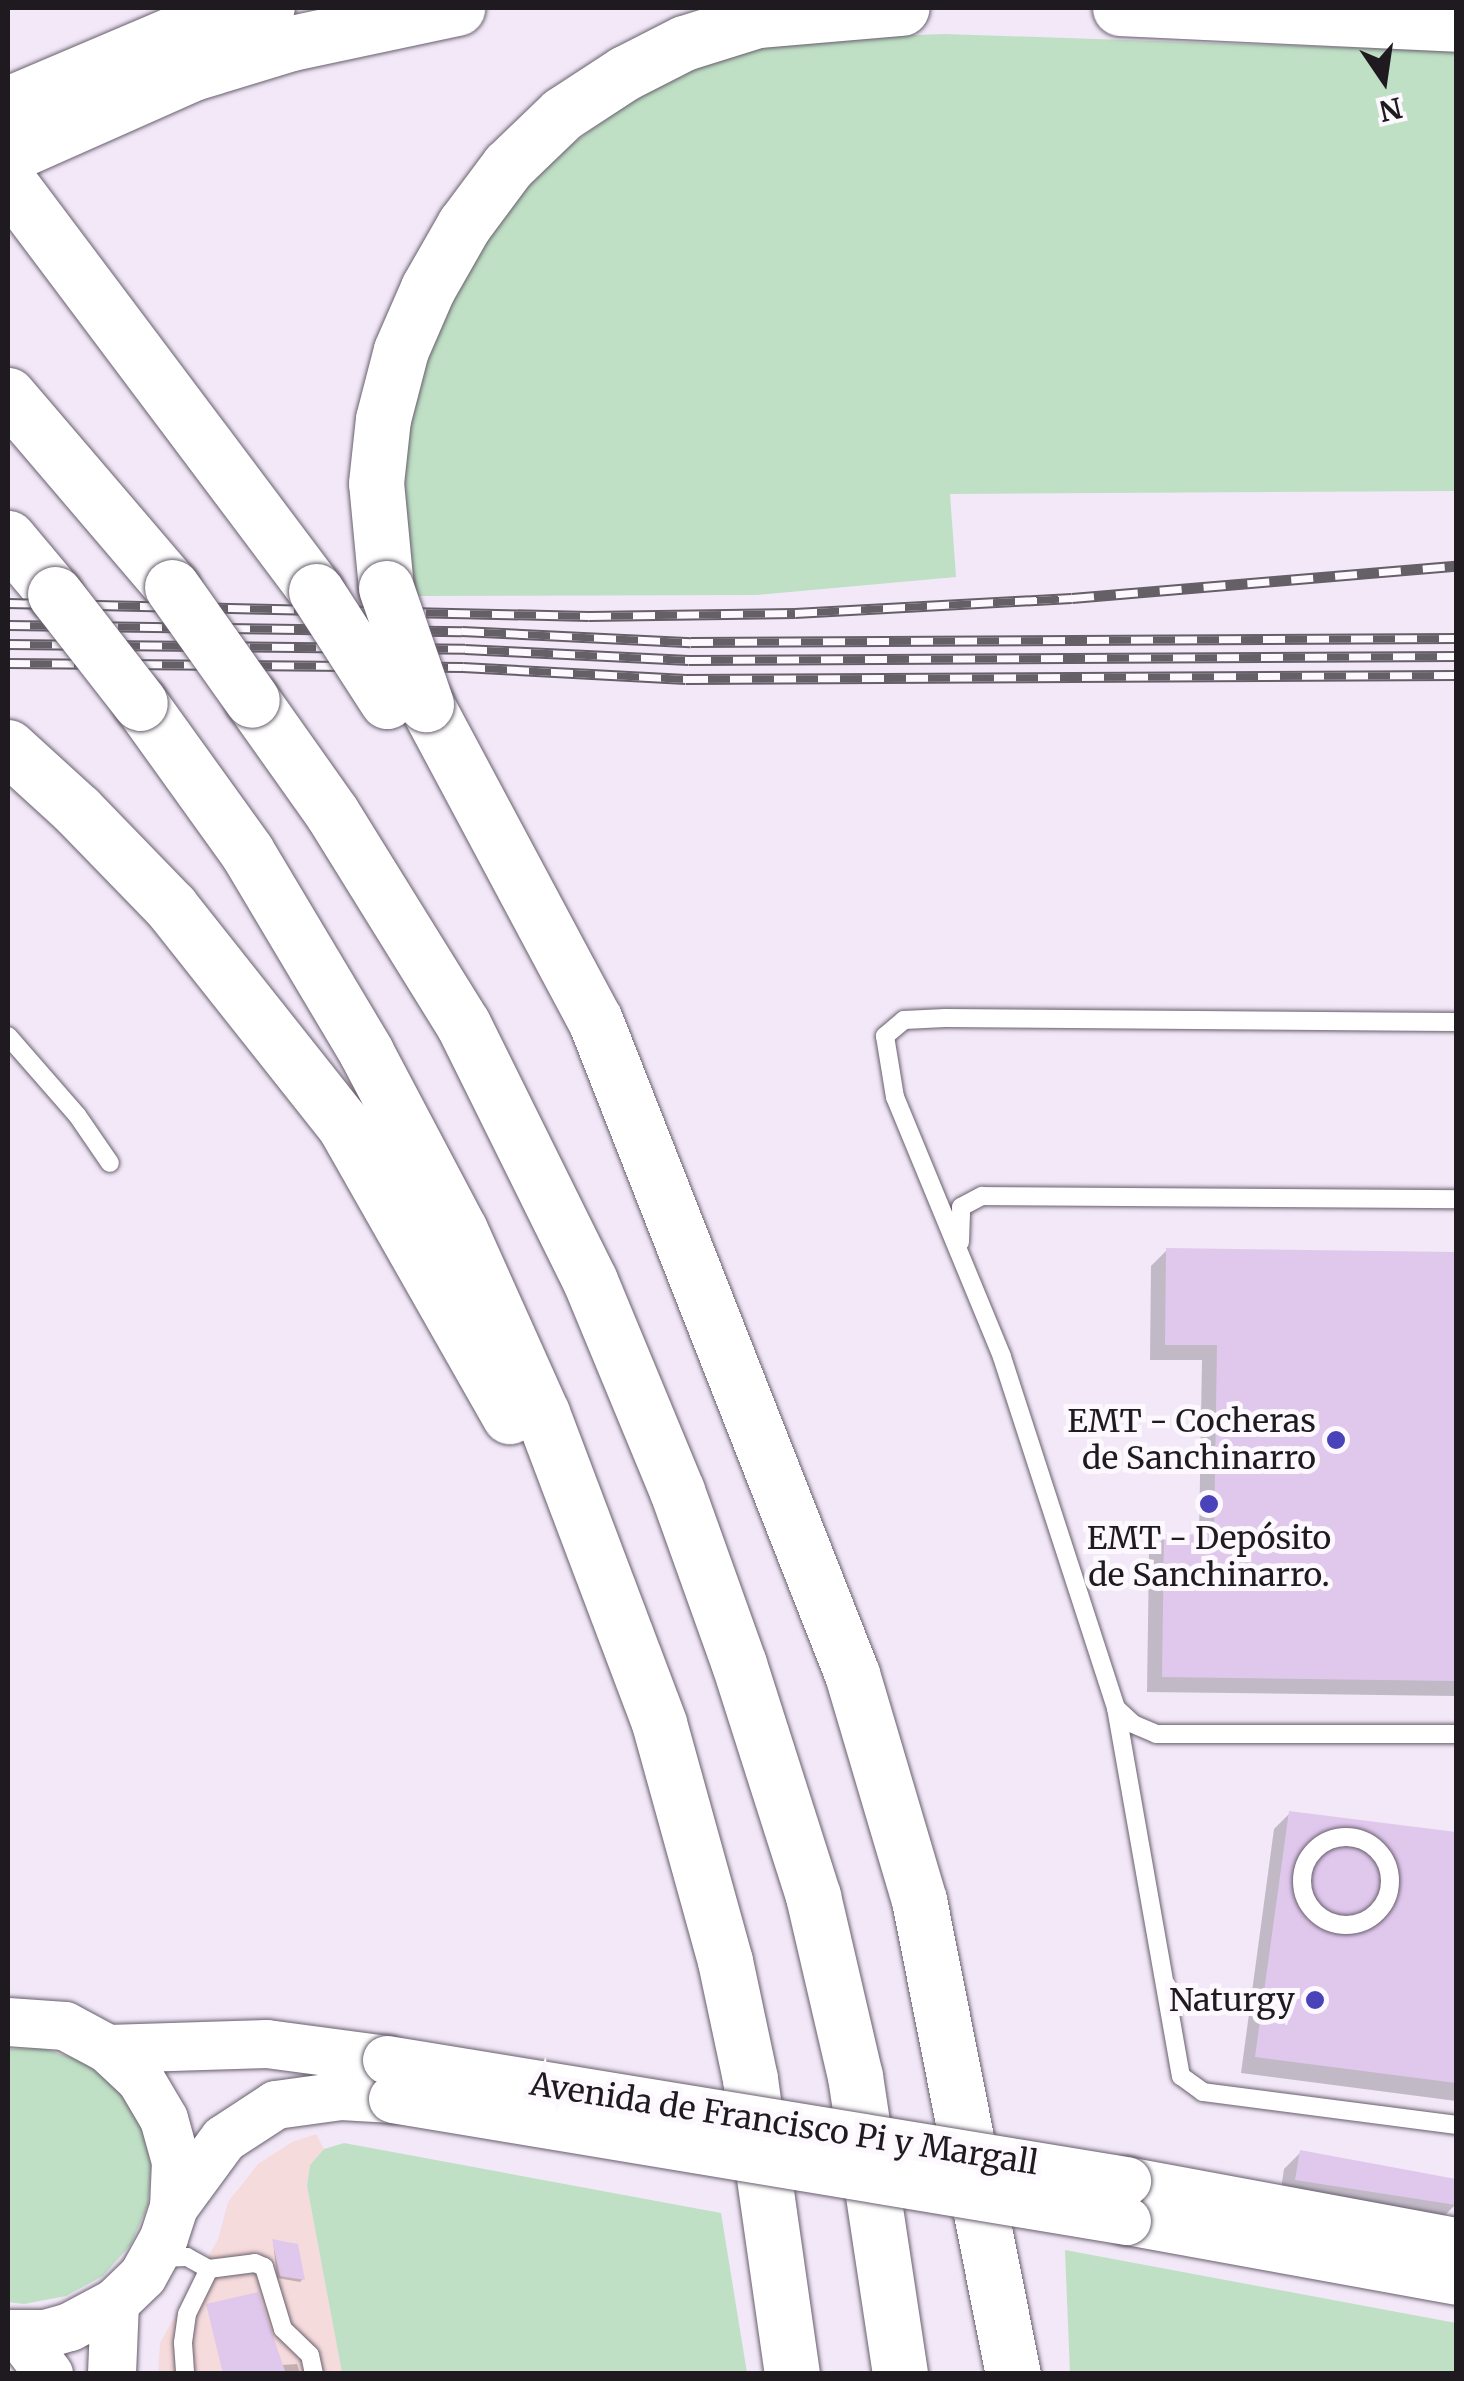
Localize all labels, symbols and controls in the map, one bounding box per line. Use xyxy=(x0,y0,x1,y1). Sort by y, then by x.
north arrow xyxy=(1334,30,1434,130)
text: N xyxy=(1376,89,1406,129)
place label: EMT - Cocheras de Sanchinarro xyxy=(1067,1403,1316,1478)
marker: EMT - Cocheras de Sanchinarro xyxy=(1325,1429,1347,1451)
marker: EMT - Depósito de Sanchinarro. xyxy=(1198,1493,1220,1515)
place label: EMT - Depósito de Sanchinarro. xyxy=(1087,1520,1331,1595)
place label: Naturgy xyxy=(1169,1981,1295,2019)
marker: Naturgy xyxy=(1304,1989,1326,2011)
street label: Avenida de Francisco Pi y Margall xyxy=(527,2065,1041,2183)

